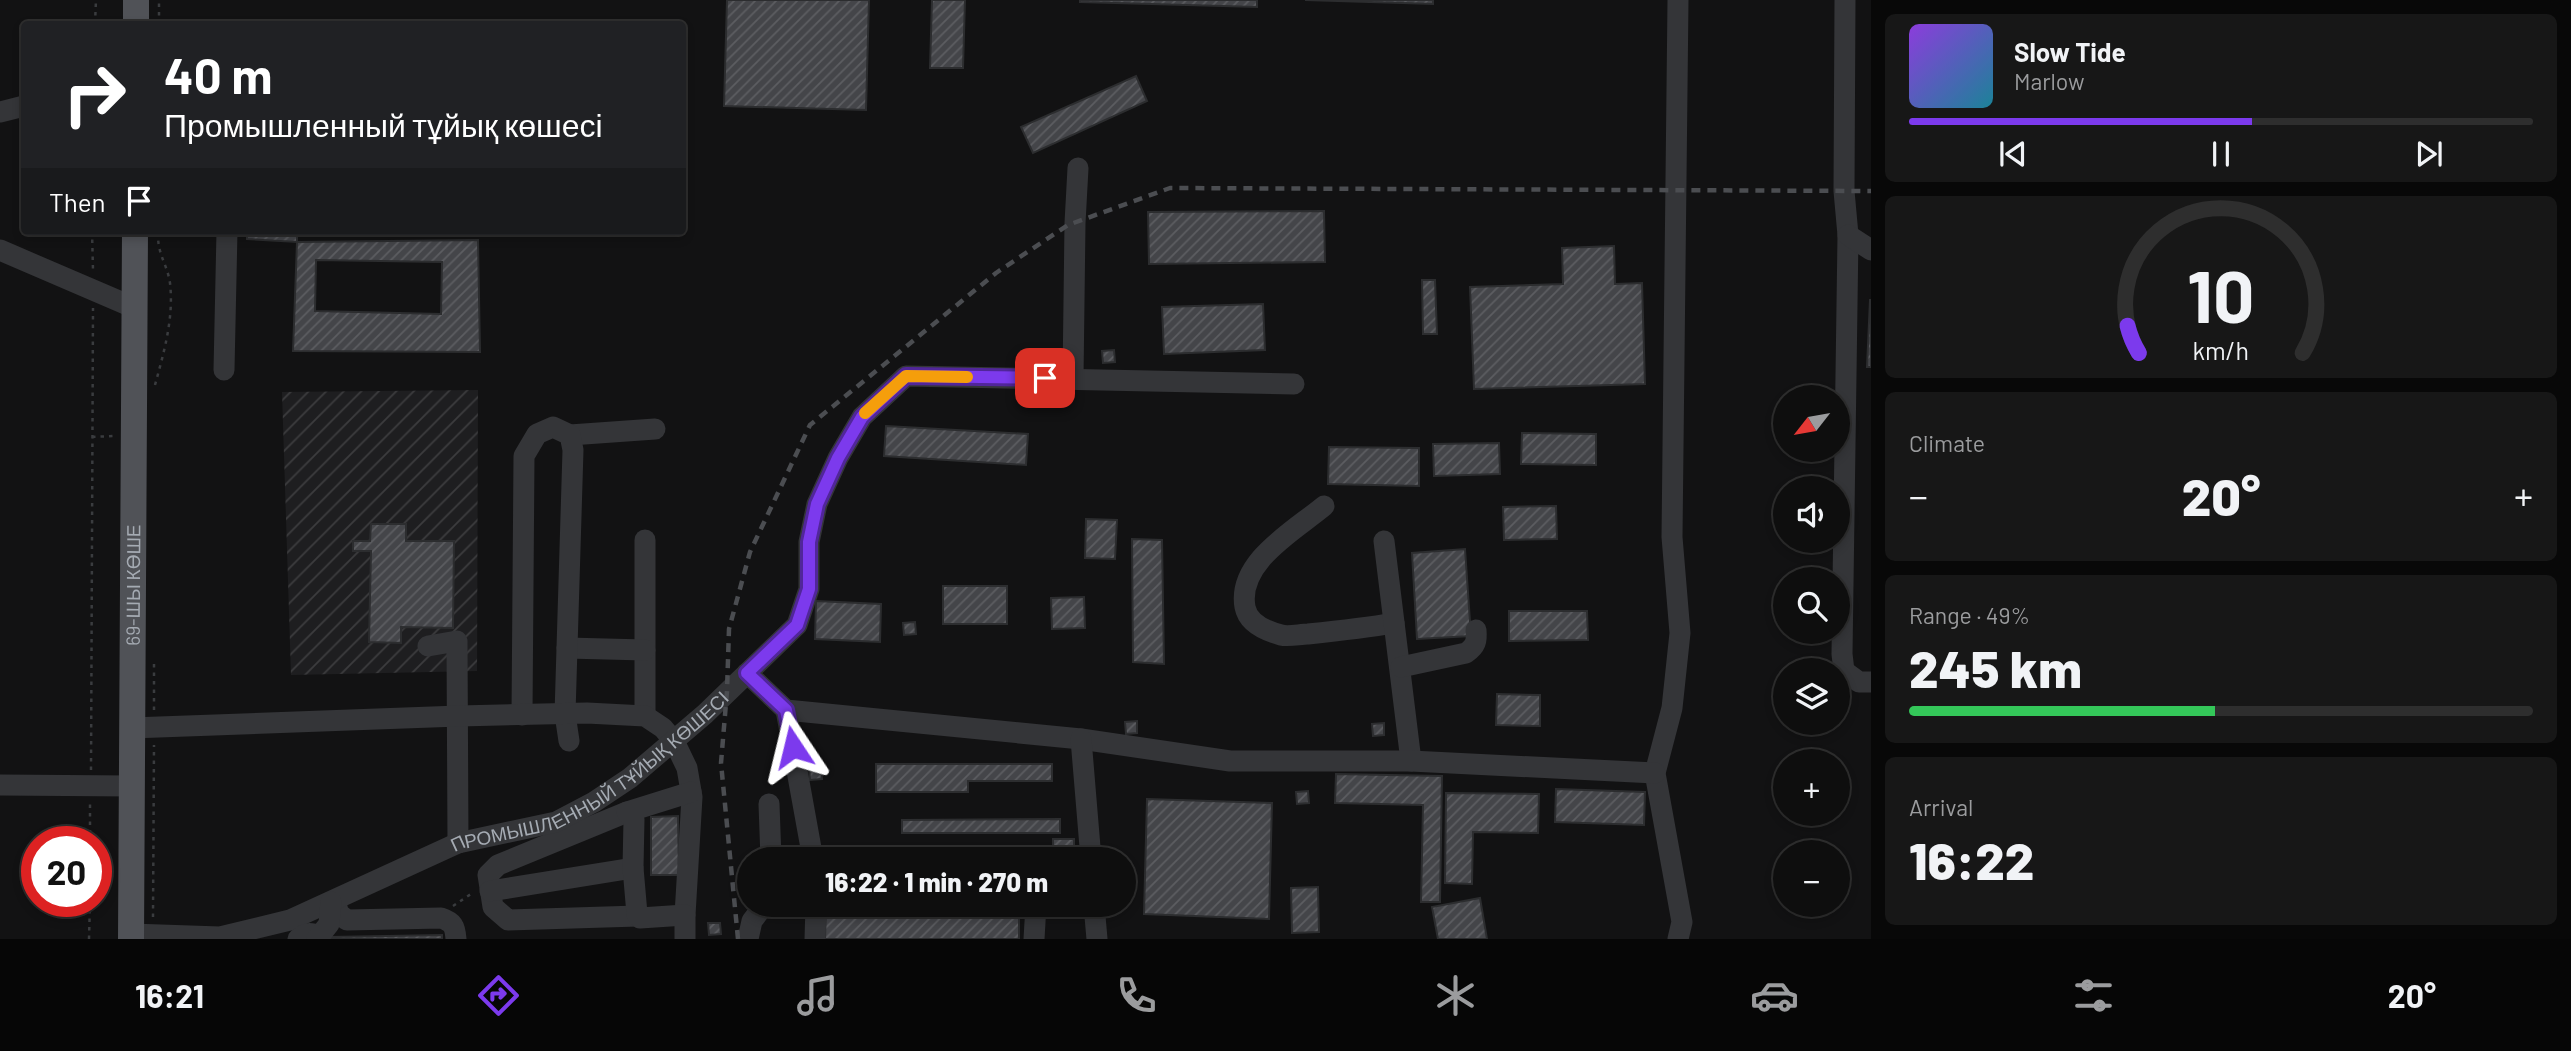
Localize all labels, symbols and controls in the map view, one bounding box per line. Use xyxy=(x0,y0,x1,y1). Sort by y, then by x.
text: Slow Tide xyxy=(2014,36,2126,67)
text: 40 m xyxy=(164,45,272,104)
icon: right xyxy=(49,49,140,140)
text: Marlow xyxy=(2014,67,2085,95)
text: Промышленный тұйық көшесі xyxy=(164,105,603,143)
icon: previous xyxy=(1994,135,2032,173)
icon: pause xyxy=(2202,135,2240,173)
icon: next xyxy=(2410,135,2448,173)
icon: arrive xyxy=(120,182,158,220)
text: Then xyxy=(49,186,106,217)
text: 10 xyxy=(2187,251,2255,339)
text: km/h xyxy=(2193,335,2249,365)
pin xyxy=(1015,348,1075,408)
icon: arrive xyxy=(1026,359,1064,397)
north arrow xyxy=(1773,385,1850,462)
map controls xyxy=(1773,385,1850,917)
text: Climate xyxy=(1909,429,1985,457)
text: 20° xyxy=(2182,464,2260,526)
text: − xyxy=(1909,472,1928,518)
text: + xyxy=(2514,472,2533,518)
button: sound xyxy=(1773,476,1850,553)
street label: 69-ШЫ КӨШЕ xyxy=(121,524,144,646)
button: search xyxy=(1773,567,1850,644)
text: Range · 49% xyxy=(1909,601,2030,629)
text: 245 km xyxy=(1909,636,2082,698)
button: layers xyxy=(1773,658,1850,735)
street label: ПРОМЫШЛЕННЫЙ ТҰЙЫҚ КӨШЕСІ xyxy=(447,686,733,856)
position arrow xyxy=(756,710,830,784)
button: + xyxy=(1773,749,1850,826)
text: Arrival xyxy=(1909,793,1973,821)
speed limit sign: 20 xyxy=(21,826,112,917)
text: 16:22 xyxy=(1909,828,2034,890)
button: − xyxy=(1773,840,1850,917)
text: 16:22 · 1 min · 270 m xyxy=(825,866,1048,897)
icon: directions xyxy=(474,971,523,1020)
icon: music xyxy=(793,971,842,1020)
icon: phone xyxy=(1112,971,1161,1020)
icon: climate xyxy=(1431,971,1480,1020)
icon: car xyxy=(1750,971,1799,1020)
icon: filters xyxy=(2069,971,2118,1020)
text: 16:21 xyxy=(135,976,204,1014)
text: 20° xyxy=(2388,976,2436,1014)

